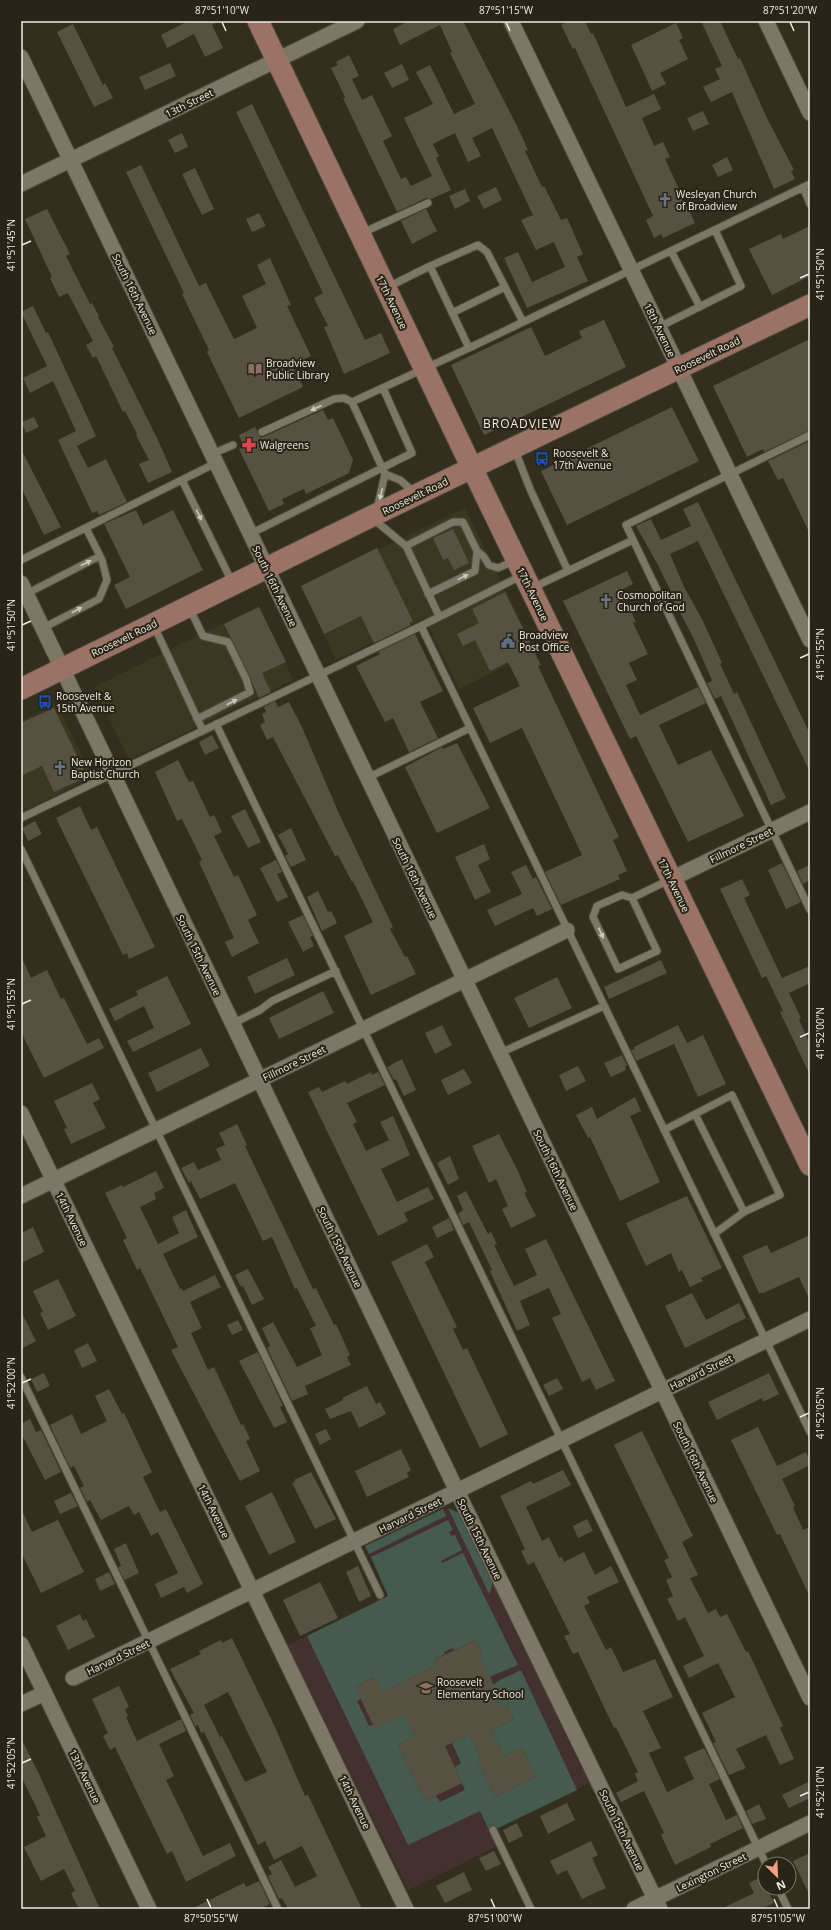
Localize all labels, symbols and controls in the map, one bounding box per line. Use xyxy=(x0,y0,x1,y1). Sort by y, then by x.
text: 87°51'10"W xyxy=(195,3,250,17)
text: 87°51'15"W xyxy=(479,3,534,17)
text: 87°51'20"W xyxy=(763,3,818,17)
street label: 13th Street xyxy=(163,85,216,121)
place label: Wesleyan Church of Broadview xyxy=(676,187,757,213)
church icon: Wesleyan Church of Broadview xyxy=(657,192,673,208)
text: 41°51'45"N xyxy=(4,219,18,271)
text: 41°51'50"N xyxy=(813,248,827,300)
street label: South 16th Avenue xyxy=(109,251,161,337)
street label: 17th Avenue xyxy=(373,273,411,332)
street label: 18th Avenue xyxy=(641,301,679,360)
street label: Roosevelt Road xyxy=(672,333,742,377)
place label: Broadview Public Library xyxy=(266,356,330,382)
library icon: Broadview Public Library xyxy=(247,361,263,377)
one-way arrow xyxy=(310,404,322,411)
district label: BROADVIEW xyxy=(483,415,561,432)
pharmacy icon: Walgreens xyxy=(241,437,257,453)
place label: Walgreens xyxy=(260,438,309,452)
place label: Roosevelt & 17th Avenue xyxy=(553,446,612,472)
bus stop icon: Roosevelt & 17th Avenue xyxy=(534,451,550,467)
street label: Roosevelt Road xyxy=(380,474,450,518)
one-way arrow xyxy=(377,488,383,501)
one-way arrow xyxy=(196,509,202,521)
street label: South 16th Avenue xyxy=(249,543,301,629)
one-way arrow xyxy=(80,560,92,567)
street label: 17th Avenue xyxy=(514,565,552,624)
one-way arrow xyxy=(457,574,469,580)
place label: Cosmopolitan Church of God xyxy=(617,588,685,614)
church icon: Cosmopolitan Church of God xyxy=(598,593,614,609)
text: 41°51'50"N xyxy=(4,599,18,651)
one-way arrow xyxy=(71,607,83,613)
street label: Roosevelt Road xyxy=(89,616,159,660)
place label: Broadview Post Office xyxy=(519,628,570,654)
text: 41°51'55"N xyxy=(813,628,827,680)
public building icon: Broadview Post Office xyxy=(500,633,516,649)
place label: Roosevelt & 15th Avenue xyxy=(56,689,115,715)
bus stop icon: Roosevelt & 15th Avenue xyxy=(37,694,53,710)
one-way arrow xyxy=(226,698,238,705)
place label: New Horizon Baptist Church xyxy=(71,755,140,781)
church icon: New Horizon Baptist Church xyxy=(52,760,68,776)
street label: Fillmore Street xyxy=(707,824,775,866)
street label: South 16th Avenue xyxy=(389,835,441,921)
street label: 17th Avenue xyxy=(655,856,693,915)
street label: South 15th Avenue xyxy=(173,912,225,998)
one-way arrow xyxy=(598,927,604,939)
text: 41°51'55"N xyxy=(4,978,18,1030)
text: 41°52'00"N xyxy=(813,1007,827,1059)
street label: Fillmore Street xyxy=(260,1042,328,1084)
street label: South 16th Avenue xyxy=(530,1127,582,1213)
street label: 14th Avenue xyxy=(53,1190,91,1249)
street label: South 15th Avenue xyxy=(314,1204,366,1290)
street label: Harvard Street xyxy=(667,1351,735,1393)
text: 41°52'00"N xyxy=(4,1357,18,1409)
text: 41°52'05"N xyxy=(813,1387,827,1439)
street label: South 16th Avenue xyxy=(670,1419,722,1505)
street label: 14th Avenue xyxy=(195,1482,233,1541)
street label: Harvard Street xyxy=(376,1494,444,1536)
street label: South 15th Avenue xyxy=(454,1496,506,1582)
street label: Harvard Street xyxy=(84,1636,152,1678)
place label: Roosevelt Elementary School xyxy=(437,1675,523,1701)
school or university icon: Roosevelt Elementary School xyxy=(418,1680,434,1696)
text: 41°52'05"N xyxy=(4,1737,18,1789)
street label: 13th Avenue xyxy=(66,1747,104,1806)
text: 41°52'10"N xyxy=(813,1766,827,1818)
street label: 14th Avenue xyxy=(336,1773,374,1832)
street label: South 15th Avenue xyxy=(596,1787,648,1873)
street label: Lexington Street xyxy=(674,1849,749,1895)
north arrow xyxy=(757,1856,797,1896)
text: N xyxy=(774,1877,788,1894)
text: 87°50'55"W xyxy=(184,1911,239,1925)
text: 87°51'00"W xyxy=(468,1911,523,1925)
text: 87°51'05"W xyxy=(751,1911,806,1925)

